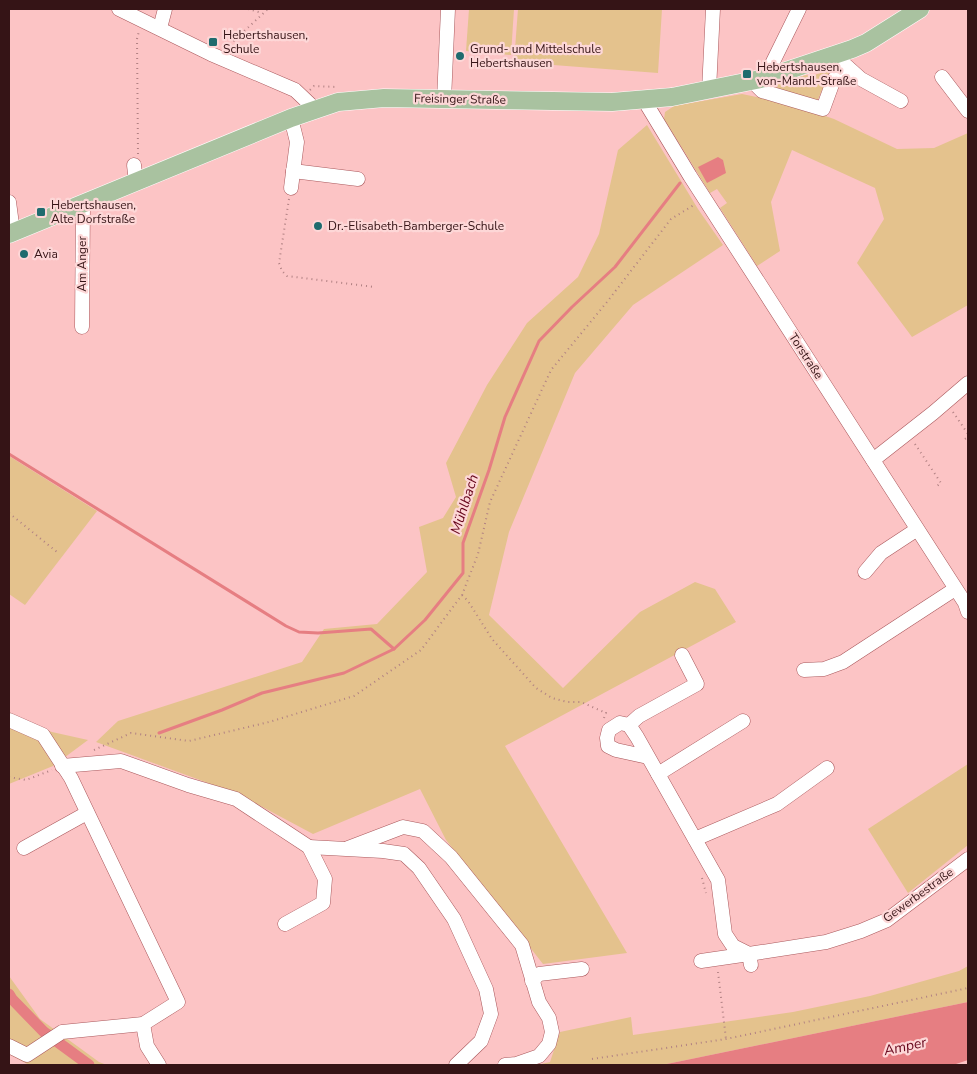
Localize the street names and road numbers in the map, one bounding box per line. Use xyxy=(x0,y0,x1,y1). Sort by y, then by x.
street label: Freisinger Straße xyxy=(414,90,506,108)
street label: Am Anger xyxy=(74,236,90,292)
street label: Torstraße xyxy=(785,330,827,382)
street label: Gewerbestraße xyxy=(880,864,956,926)

